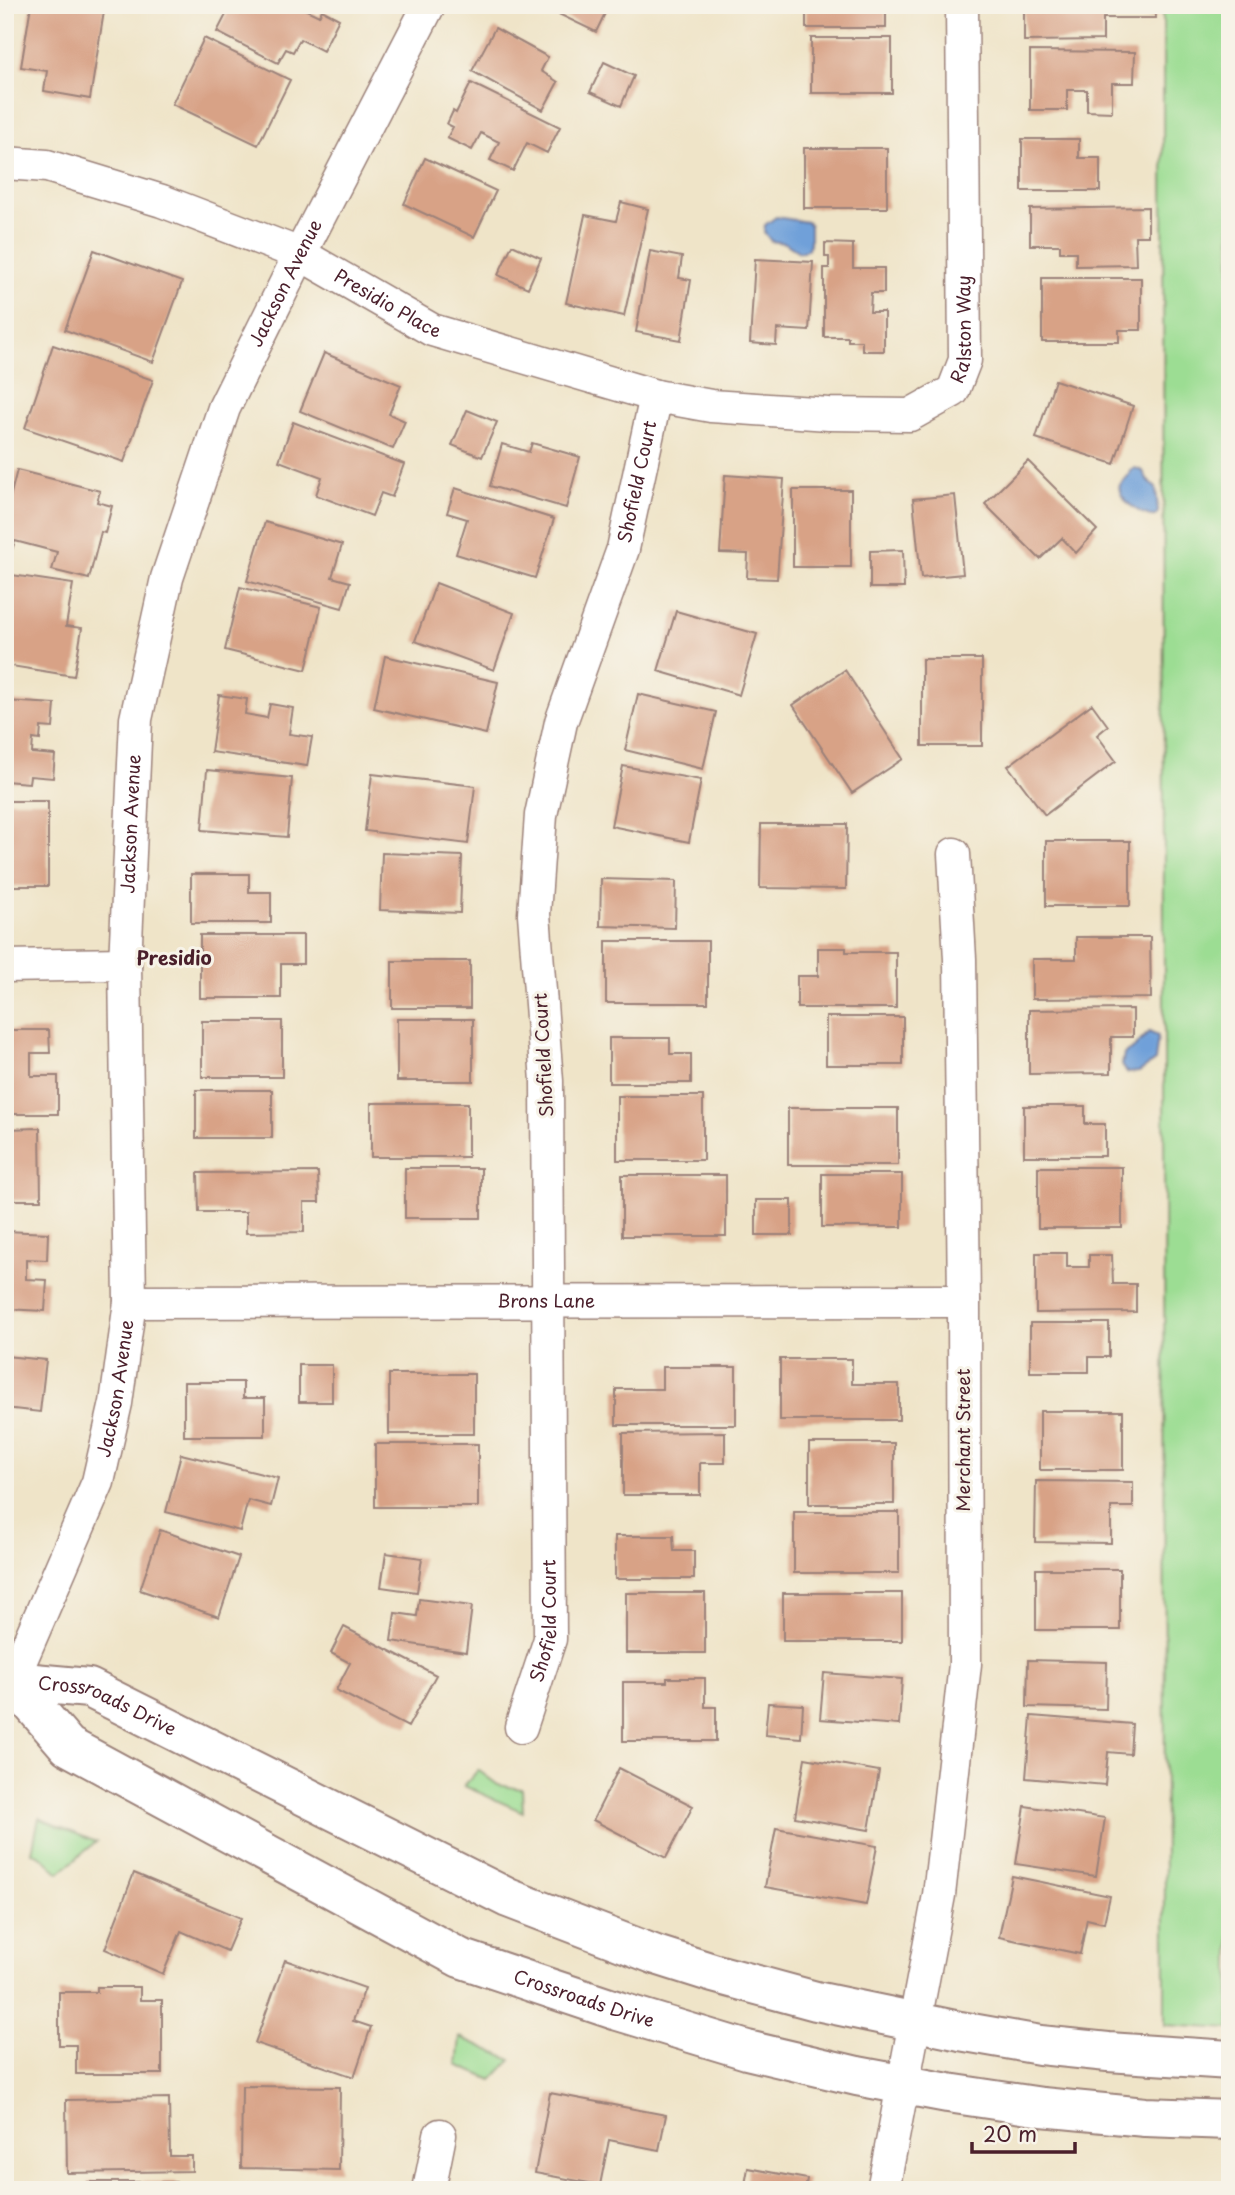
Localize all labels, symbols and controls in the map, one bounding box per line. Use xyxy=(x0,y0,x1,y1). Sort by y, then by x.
street label: Jackson Avenue xyxy=(241,214,328,351)
street label: Presidio Place xyxy=(330,262,444,344)
street label: Ralston Way xyxy=(942,275,977,387)
street label: Shofield Court xyxy=(610,418,662,545)
street label: Jackson Avenue xyxy=(113,754,146,894)
district label: Presidio xyxy=(136,943,212,971)
street label: Shofield Court xyxy=(526,992,559,1118)
street label: Brons Lane xyxy=(497,1286,595,1314)
street label: Jackson Avenue xyxy=(89,1318,139,1460)
street label: Merchant Street xyxy=(949,1368,976,1512)
street label: Shofield Court xyxy=(522,1559,562,1685)
street label: Crossroads Drive xyxy=(37,1668,181,1742)
street label: Crossroads Drive xyxy=(510,1962,658,2033)
scale bar xyxy=(972,2111,1076,2155)
text: 20 m xyxy=(983,2117,1037,2149)

